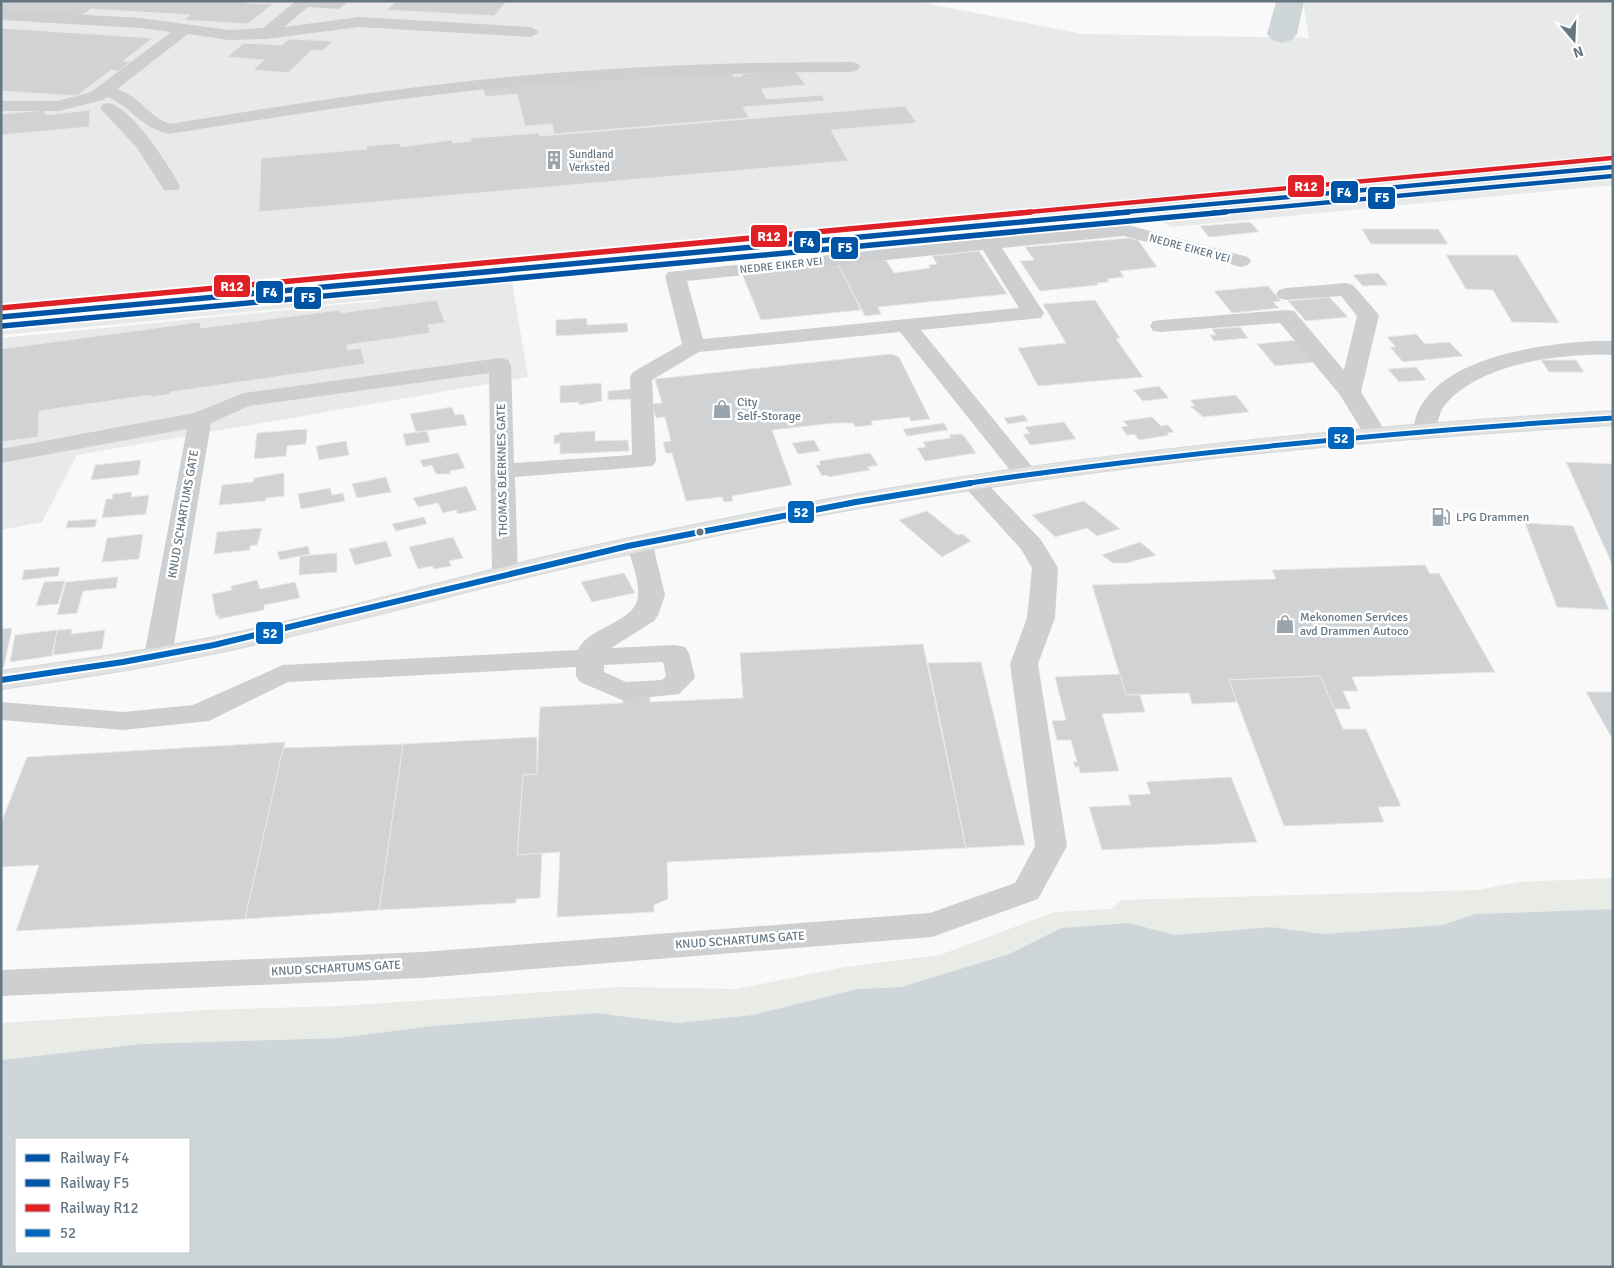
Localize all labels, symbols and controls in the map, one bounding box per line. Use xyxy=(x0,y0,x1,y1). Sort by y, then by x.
north arrow xyxy=(1549,15,1599,65)
text: N xyxy=(1571,42,1585,61)
place label: Sundland Verksted xyxy=(569,148,614,174)
building icon: Sundland Verksted xyxy=(543,149,565,171)
line badge: R12 xyxy=(1287,174,1325,198)
text: R12 xyxy=(1294,178,1318,195)
line badge: F4 xyxy=(1330,180,1359,204)
text: F4 xyxy=(1336,184,1352,201)
line badge: F5 xyxy=(1367,186,1396,210)
text: F5 xyxy=(1374,189,1390,206)
line badge: R12 xyxy=(750,224,788,248)
text: R12 xyxy=(757,228,781,245)
line badge: F4 xyxy=(793,230,821,254)
street label: NEDRE EIKER VEI xyxy=(1148,231,1232,266)
text: F4 xyxy=(799,234,815,251)
line badge: F5 xyxy=(830,236,859,260)
text: F5 xyxy=(837,239,853,256)
street label: NEDRE EIKER VEI xyxy=(739,255,823,276)
line badge: R12 xyxy=(213,274,251,298)
text: R12 xyxy=(220,278,244,295)
line badge: F4 xyxy=(255,280,284,304)
text: F4 xyxy=(262,284,278,301)
line badge: F5 xyxy=(293,286,322,310)
text: F5 xyxy=(300,289,316,306)
place label: City Self-Storage xyxy=(737,395,801,424)
shop icon: City Self-Storage xyxy=(711,398,733,420)
street label: THOMAS BJERKNES GATE xyxy=(494,403,511,537)
line badge: 52 xyxy=(1327,426,1355,450)
text: 52 xyxy=(1333,430,1349,447)
street label: KNUD SCHARTUMS GATE xyxy=(165,449,202,579)
line badge: 52 xyxy=(787,500,815,524)
text: 52 xyxy=(793,504,809,521)
fuel station icon: LPG Drammen xyxy=(1430,506,1452,528)
place label: LPG Drammen xyxy=(1456,510,1529,525)
unlabelled marker xyxy=(695,527,705,537)
place label: Mekonomen Services avd Drammen Autoco xyxy=(1300,610,1409,639)
shop icon: Mekonomen Services avd Drammen Autoco xyxy=(1274,613,1296,635)
line badge: 52 xyxy=(255,621,284,645)
text: 52 xyxy=(262,625,278,642)
street label: KNUD SCHARTUMS GATE xyxy=(675,928,806,953)
street label: KNUD SCHARTUMS GATE xyxy=(271,958,402,979)
legend xyxy=(15,1138,190,1253)
text: Railway F4 xyxy=(60,1149,129,1167)
text: Railway F5 xyxy=(60,1174,129,1192)
text: Railway R12 xyxy=(60,1199,139,1217)
text: 52 xyxy=(60,1224,76,1242)

